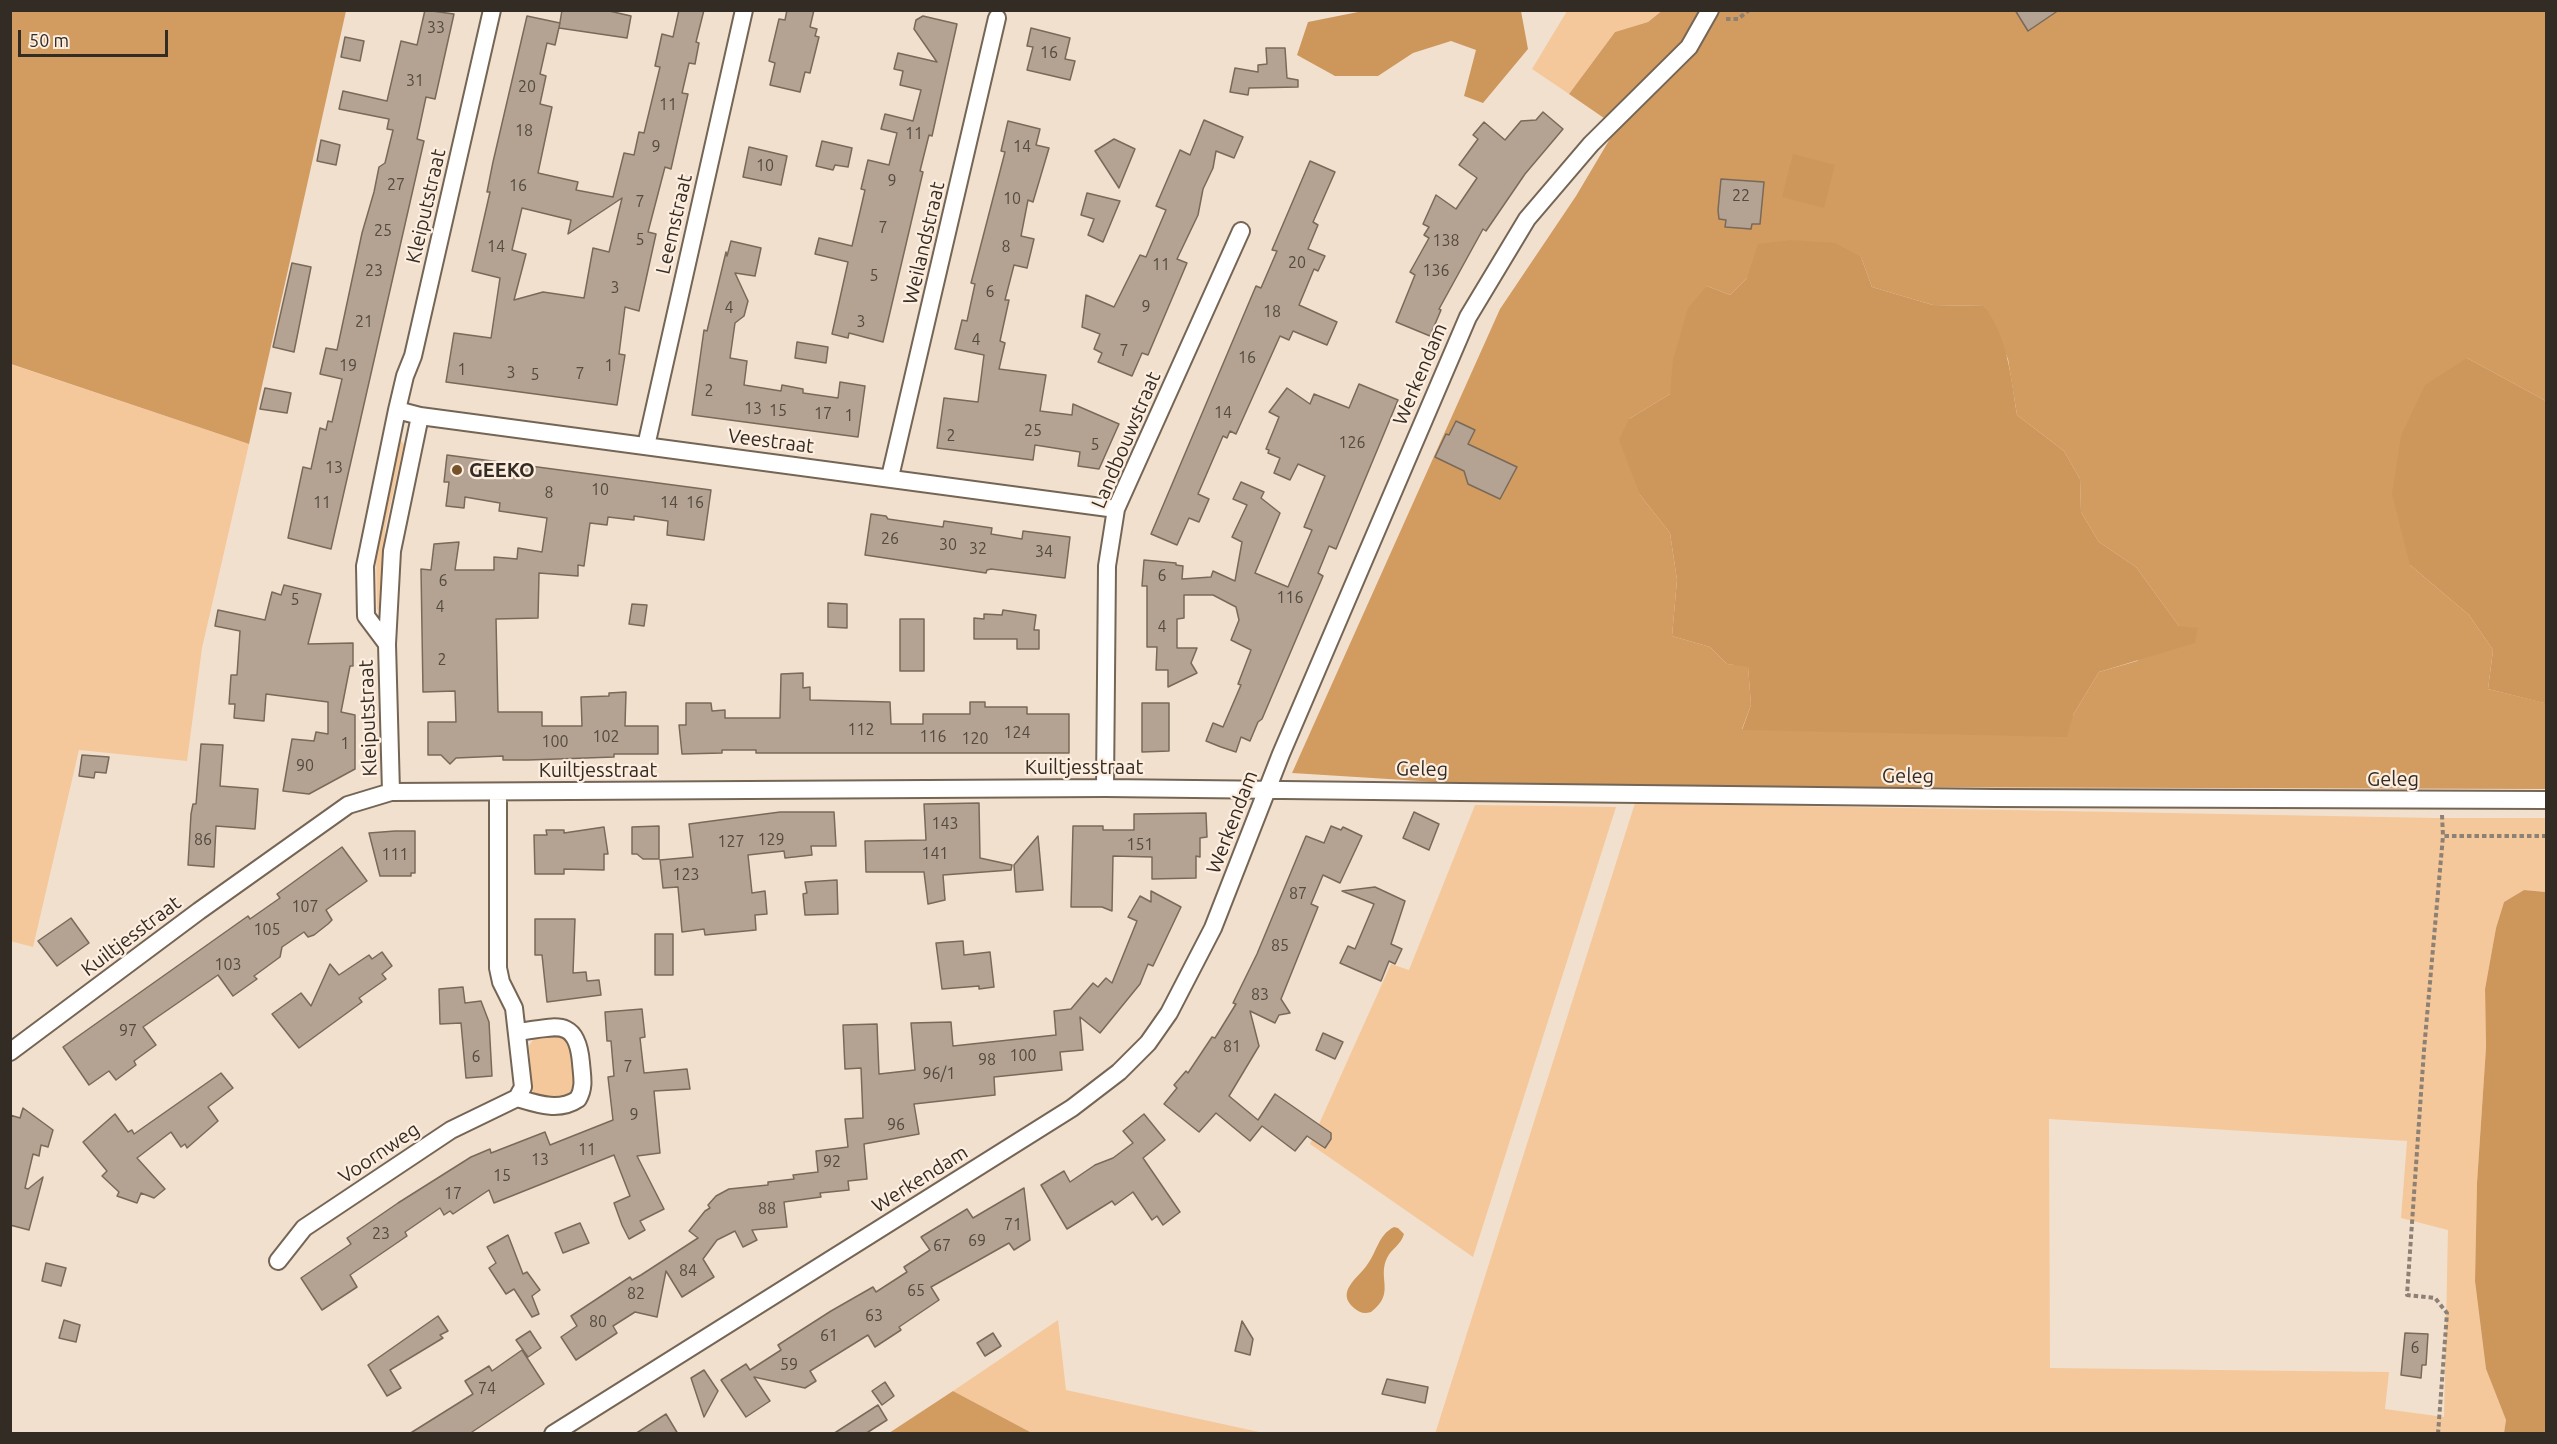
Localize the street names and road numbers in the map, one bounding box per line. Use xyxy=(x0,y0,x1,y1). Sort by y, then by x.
street label: Kleiputstraat xyxy=(401,146,451,266)
street label: Leemstraat xyxy=(651,172,697,276)
street label: Weilandstraat xyxy=(898,179,950,307)
street label: Werkendam xyxy=(1388,319,1452,429)
street label: Landbouwstraat xyxy=(1086,368,1166,512)
street label: Veestraat xyxy=(727,424,815,458)
street label: Kleiputstraat xyxy=(354,659,382,777)
street label: Kuiltjesstraat xyxy=(1025,755,1143,779)
street label: Geleg xyxy=(1396,757,1448,781)
street label: Kuiltjesstraat xyxy=(539,758,657,782)
street label: Geleg xyxy=(1882,764,1934,788)
street label: Werkendam xyxy=(1201,767,1263,877)
street label: Geleg xyxy=(2367,767,2419,791)
street label: Kuiltjesstraat xyxy=(76,891,186,981)
street label: Voornweg xyxy=(334,1117,424,1189)
street label: Werkendam xyxy=(868,1140,972,1218)

